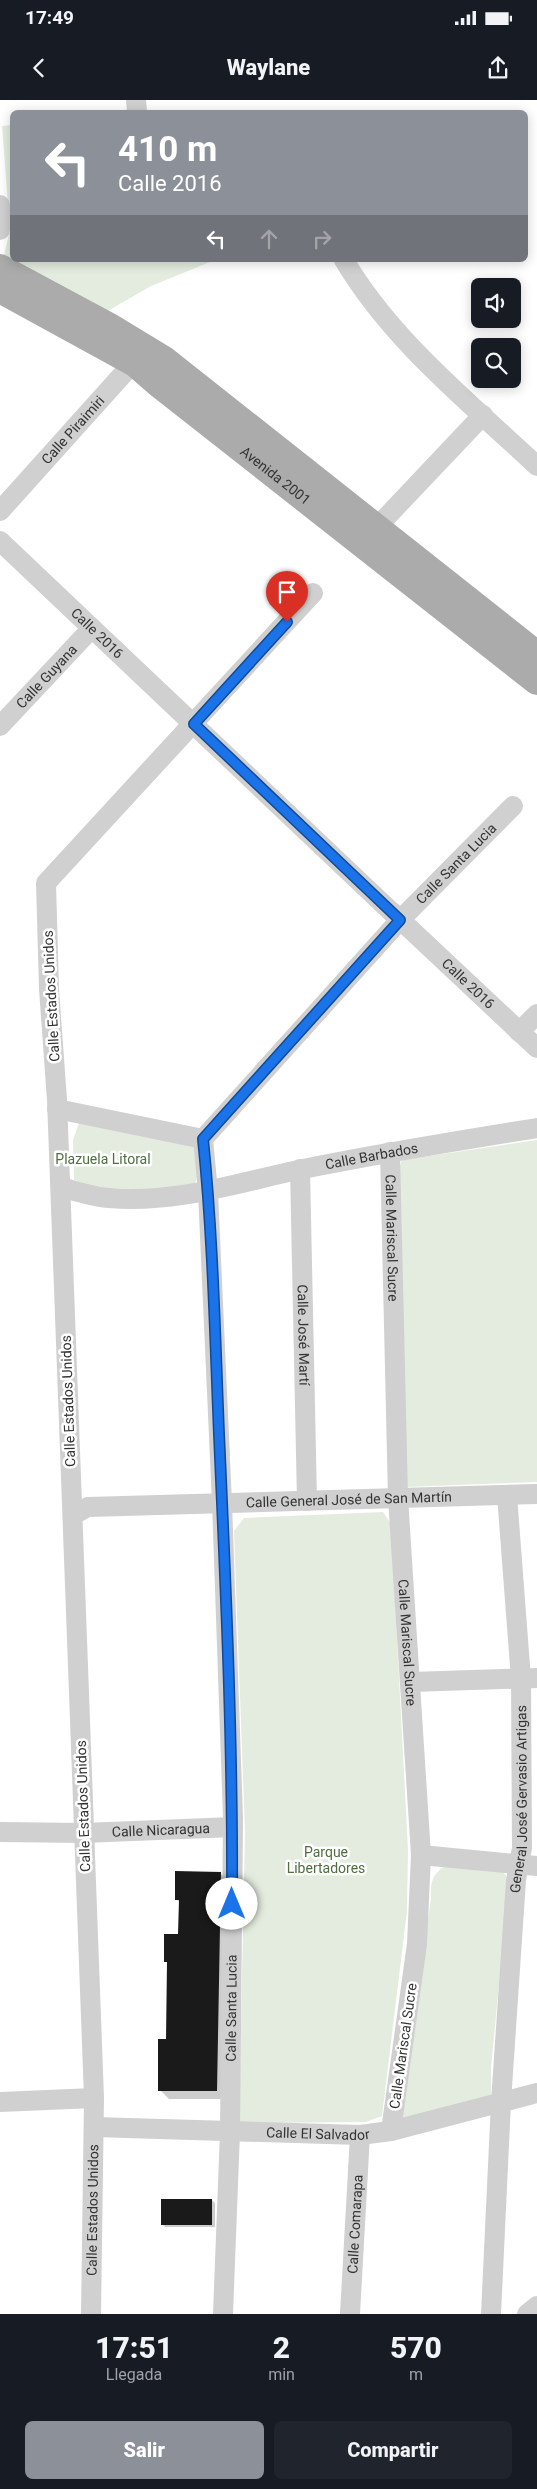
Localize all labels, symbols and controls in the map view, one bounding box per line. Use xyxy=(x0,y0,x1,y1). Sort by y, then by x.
text: 17:49 xyxy=(25,6,74,29)
icon: back xyxy=(25,54,53,82)
icon: share xyxy=(484,54,512,82)
text: Waylane xyxy=(227,55,310,80)
text: 410 m xyxy=(118,129,217,170)
icon: left xyxy=(35,130,100,195)
text: Calle 2016 xyxy=(118,171,222,196)
icon: left xyxy=(202,225,230,253)
icon: ahead xyxy=(255,225,283,253)
icon: right xyxy=(308,225,336,253)
map controls xyxy=(471,278,521,388)
button: sound xyxy=(471,278,521,328)
button: search xyxy=(471,338,521,388)
street label: Calle Piraimiri xyxy=(38,393,108,467)
street label: Avenida 2001 xyxy=(237,443,314,508)
pin xyxy=(266,571,308,622)
icon: arrive xyxy=(273,578,301,606)
street label: Calle 2016 xyxy=(68,605,127,662)
street label: Calle Guyana xyxy=(13,641,80,712)
street label: Calle Santa Lucia xyxy=(413,820,499,907)
street label: Calle Estados Unidos xyxy=(40,930,62,1062)
street label: Calle 2016 xyxy=(439,955,498,1012)
street label: Calle Barbados xyxy=(324,1140,419,1172)
park label: Plazuela Litoral xyxy=(55,1151,151,1167)
street label: Calle Mariscal Sucre xyxy=(383,1174,401,1302)
street label: Calle José Martí xyxy=(294,1284,313,1386)
street label: Calle Estados Unidos xyxy=(58,1335,78,1467)
street label: Calle General José de San Martín xyxy=(246,1488,452,1510)
street label: Calle Mariscal Sucre xyxy=(395,1579,419,1706)
street label: General José Gervasio Artigas xyxy=(507,1705,530,1893)
street label: Calle Estados Unidos xyxy=(73,1740,93,1872)
street label: Calle Nicaragua xyxy=(112,1820,210,1840)
park label: Parque Libertadores xyxy=(287,1844,365,1876)
position arrow xyxy=(205,1877,257,1929)
street label: Calle Santa Lucia xyxy=(223,1954,240,2062)
street label: Calle Mariscal Sucre xyxy=(386,1982,420,2110)
street label: Calle El Salvador xyxy=(266,2124,371,2143)
street label: Calle Estados Unidos xyxy=(84,2144,101,2276)
street label: Calle Comarapa xyxy=(344,2174,366,2274)
text: 17:51 xyxy=(95,2330,173,2365)
text: 2 xyxy=(273,2330,290,2365)
text: 570 xyxy=(390,2330,442,2365)
text: Llegada xyxy=(106,2365,162,2384)
text: min xyxy=(268,2365,295,2384)
text: m xyxy=(409,2365,423,2384)
button: Salir xyxy=(25,2421,264,2479)
button: Compartir xyxy=(274,2421,512,2479)

